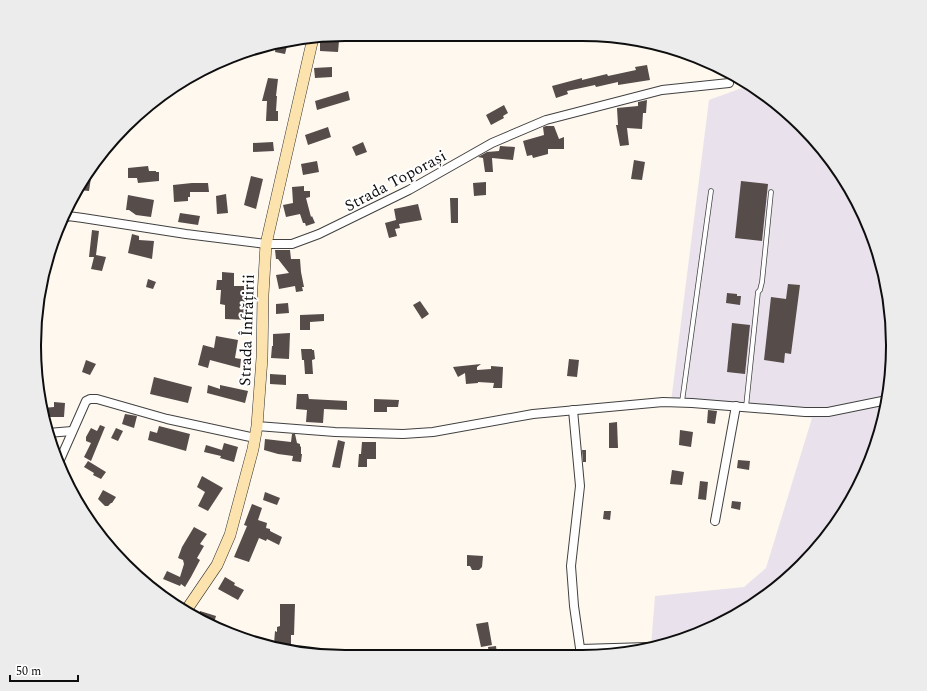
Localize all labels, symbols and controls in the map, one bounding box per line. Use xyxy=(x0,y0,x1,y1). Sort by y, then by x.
street label: Strada Toporași xyxy=(340,144,451,218)
street label: Strada Înfrățirii xyxy=(233,274,261,386)
scale bar xyxy=(10,657,78,683)
text: 50 m xyxy=(16,662,41,681)

